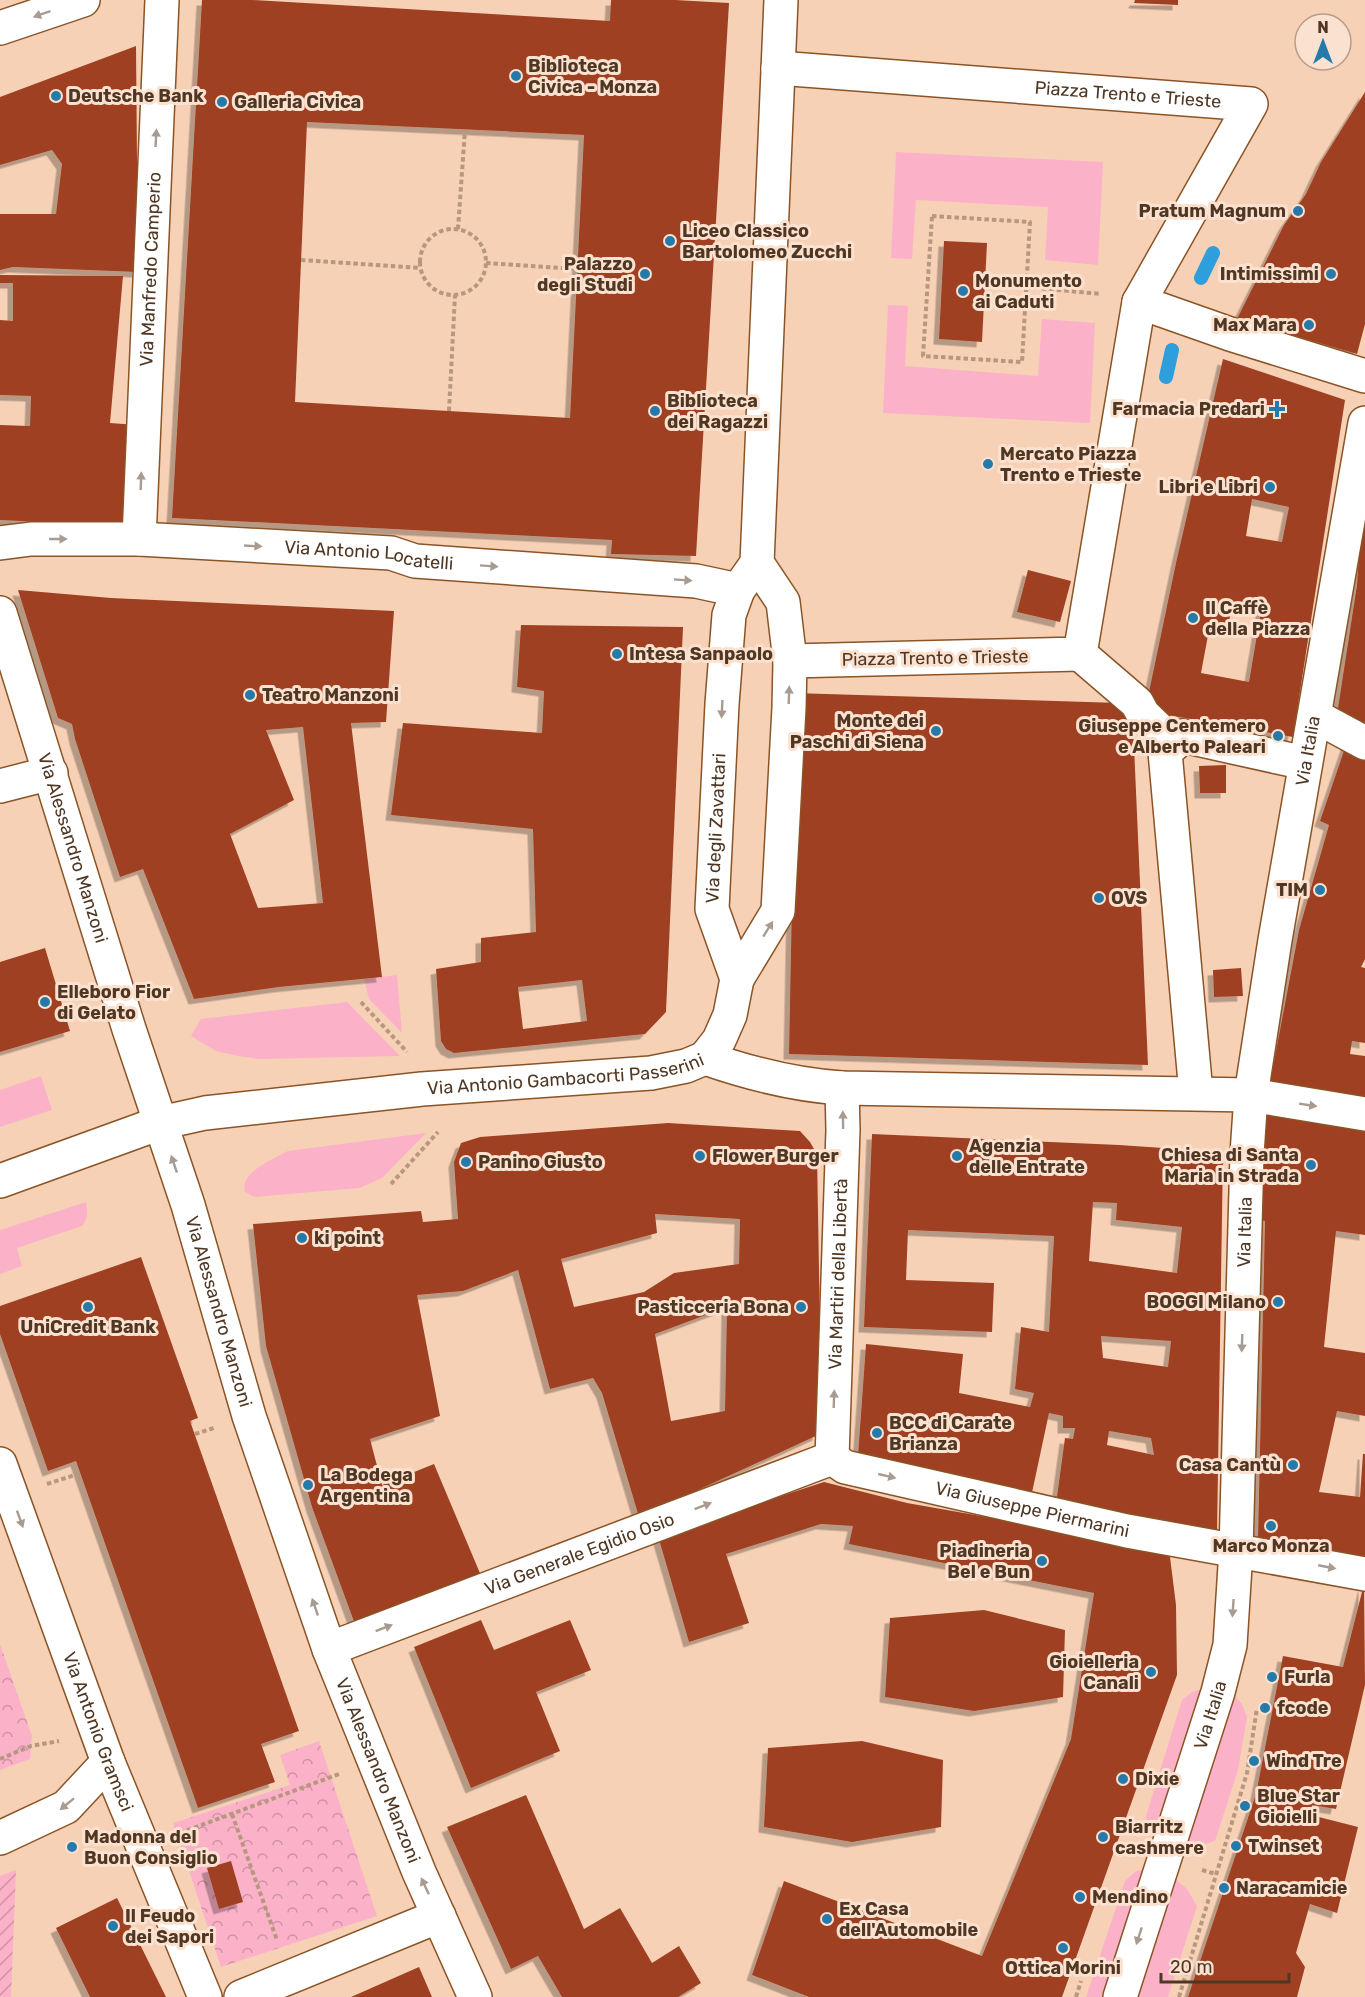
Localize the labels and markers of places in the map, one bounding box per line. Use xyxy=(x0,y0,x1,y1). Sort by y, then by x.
place label: Biblioteca Civica - Monza xyxy=(528,55,657,98)
marker: Biblioteca Civica - Monza xyxy=(509,69,523,83)
place label: Deutsche Bank xyxy=(68,85,204,107)
marker: Deutsche Bank xyxy=(49,89,63,103)
place label: Galleria Civica xyxy=(234,91,361,113)
marker: Galleria Civica xyxy=(215,95,229,109)
place label: Pratum Magnum xyxy=(1138,200,1286,222)
marker: Pratum Magnum xyxy=(1291,204,1305,218)
place label: Liceo Classico Bartolomeo Zucchi xyxy=(682,220,852,263)
marker: Liceo Classico Bartolomeo Zucchi xyxy=(663,234,677,248)
place label: Palazzo degli Studi xyxy=(537,253,633,296)
place label: Intimissimi xyxy=(1220,263,1319,285)
marker: Palazzo degli Studi xyxy=(638,267,652,281)
marker: Intimissimi xyxy=(1324,267,1338,281)
place label: Monumento ai Caduti xyxy=(975,270,1082,313)
marker: Monumento ai Caduti xyxy=(956,284,970,298)
place label: Max Mara xyxy=(1213,314,1297,336)
marker: Max Mara xyxy=(1302,318,1316,332)
place label: Biblioteca dei Ragazzi xyxy=(667,390,768,433)
place label: Farmacia Predari xyxy=(1112,398,1265,420)
marker: Farmacia Predari xyxy=(1270,402,1284,416)
marker: Biblioteca dei Ragazzi xyxy=(648,404,662,418)
place label: Mercato Piazza Trento e Trieste xyxy=(1000,443,1142,486)
marker: Mercato Piazza Trento e Trieste xyxy=(981,457,995,471)
place label: Libri e Libri xyxy=(1158,476,1258,498)
marker: Libri e Libri xyxy=(1263,480,1277,494)
place label: Il Caffè della Piazza xyxy=(1205,597,1310,640)
marker: Il Caffè della Piazza xyxy=(1186,611,1200,625)
place label: Intesa Sanpaolo xyxy=(629,643,773,665)
marker: Intesa Sanpaolo xyxy=(610,647,624,661)
place label: Teatro Manzoni xyxy=(262,684,399,706)
marker: Teatro Manzoni xyxy=(243,688,257,702)
place label: Monte dei Paschi di Siena xyxy=(790,710,924,753)
place label: Giuseppe Centemero e Alberto Paleari xyxy=(1078,715,1266,758)
marker: Monte dei Paschi di Siena xyxy=(929,724,943,738)
marker: Giuseppe Centemero e Alberto Paleari xyxy=(1271,729,1285,743)
place label: TIM xyxy=(1276,879,1308,901)
marker: TIM xyxy=(1313,883,1327,897)
place label: OVS xyxy=(1111,887,1147,909)
marker: OVS xyxy=(1092,891,1106,905)
place label: Elleboro Fior di Gelato xyxy=(57,981,170,1024)
marker: Elleboro Fior di Gelato xyxy=(38,995,52,1009)
place label: Agenzia delle Entrate xyxy=(969,1135,1085,1178)
place label: Chiesa di Santa Maria in Strada xyxy=(1161,1144,1299,1187)
place label: Flower Burger xyxy=(712,1145,839,1167)
marker: Flower Burger xyxy=(693,1149,707,1163)
marker: Agenzia delle Entrate xyxy=(950,1149,964,1163)
place label: Panino Giusto xyxy=(478,1151,603,1173)
marker: Panino Giusto xyxy=(459,1155,473,1169)
marker: Chiesa di Santa Maria in Strada xyxy=(1304,1158,1318,1172)
place label: ki point xyxy=(314,1227,381,1249)
marker: ki point xyxy=(295,1231,309,1245)
place label: BOGGI Milano xyxy=(1147,1291,1266,1313)
marker: BOGGI Milano xyxy=(1271,1295,1285,1309)
place label: Pasticceria Bona xyxy=(637,1296,789,1318)
marker: UniCredit Bank xyxy=(81,1300,95,1314)
marker: Pasticceria Bona xyxy=(794,1300,808,1314)
place label: UniCredit Bank xyxy=(20,1316,156,1338)
place label: BCC di Carate Brianza xyxy=(889,1412,1012,1455)
marker: BCC di Carate Brianza xyxy=(870,1426,884,1440)
place label: Casa Cantù xyxy=(1179,1454,1281,1476)
marker: Casa Cantù xyxy=(1286,1458,1300,1472)
place label: La Bodega Argentina xyxy=(320,1464,413,1507)
marker: La Bodega Argentina xyxy=(301,1478,315,1492)
marker: Marco Monza xyxy=(1264,1519,1278,1533)
place label: Marco Monza xyxy=(1212,1535,1330,1557)
place label: Piadineria Bel e Bun xyxy=(939,1540,1030,1583)
marker: Piadineria Bel e Bun xyxy=(1035,1554,1049,1568)
place label: Gioielleria Canali xyxy=(1049,1651,1139,1694)
marker: Gioielleria Canali xyxy=(1144,1665,1158,1679)
place label: Furla xyxy=(1284,1666,1331,1688)
marker: Furla xyxy=(1265,1670,1279,1684)
place label: fcode xyxy=(1277,1697,1329,1719)
marker: fcode xyxy=(1258,1701,1272,1715)
place label: Wind Tre xyxy=(1266,1750,1342,1772)
marker: Wind Tre xyxy=(1247,1754,1261,1768)
place label: Dixie xyxy=(1135,1768,1180,1790)
marker: Dixie xyxy=(1116,1772,1130,1786)
place label: Blue Star Gioielli xyxy=(1257,1785,1340,1828)
marker: Blue Star Gioielli xyxy=(1238,1799,1252,1813)
place label: Biarritz cashmere xyxy=(1115,1816,1204,1859)
place label: Madonna del Buon Consiglio xyxy=(84,1826,218,1869)
marker: Biarritz cashmere xyxy=(1096,1830,1110,1844)
place label: Twinset xyxy=(1248,1835,1319,1857)
marker: Twinset xyxy=(1229,1839,1243,1853)
marker: Madonna del Buon Consiglio xyxy=(65,1840,79,1854)
place label: Naracamicie xyxy=(1236,1877,1348,1899)
marker: Naracamicie xyxy=(1217,1881,1231,1895)
place label: Mendino xyxy=(1092,1886,1168,1908)
marker: Mendino xyxy=(1073,1890,1087,1904)
place label: Ex Casa dell'Automobile xyxy=(839,1898,978,1941)
place label: Il Feudo dei Sapori xyxy=(125,1905,214,1948)
marker: Ex Casa dell'Automobile xyxy=(820,1912,834,1926)
marker: Il Feudo dei Sapori xyxy=(106,1919,120,1933)
marker: Ottica Morini xyxy=(1056,1941,1070,1955)
place label: Ottica Morini xyxy=(1005,1957,1121,1979)

